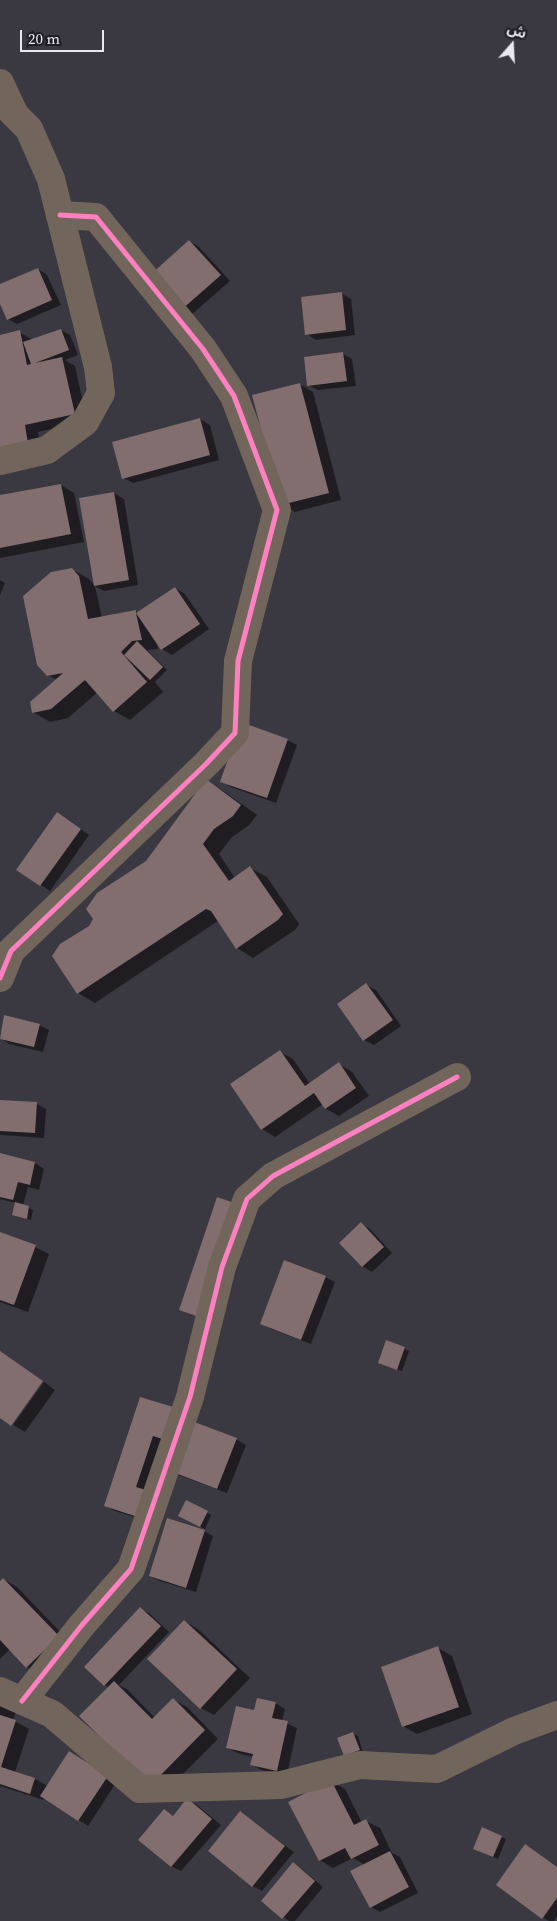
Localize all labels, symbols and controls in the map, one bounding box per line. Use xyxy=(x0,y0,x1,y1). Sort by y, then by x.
text: ش xyxy=(505,18,529,43)
scale bar xyxy=(22,20,106,52)
north arrow xyxy=(487,20,537,70)
text: 20 m xyxy=(28,28,60,49)

